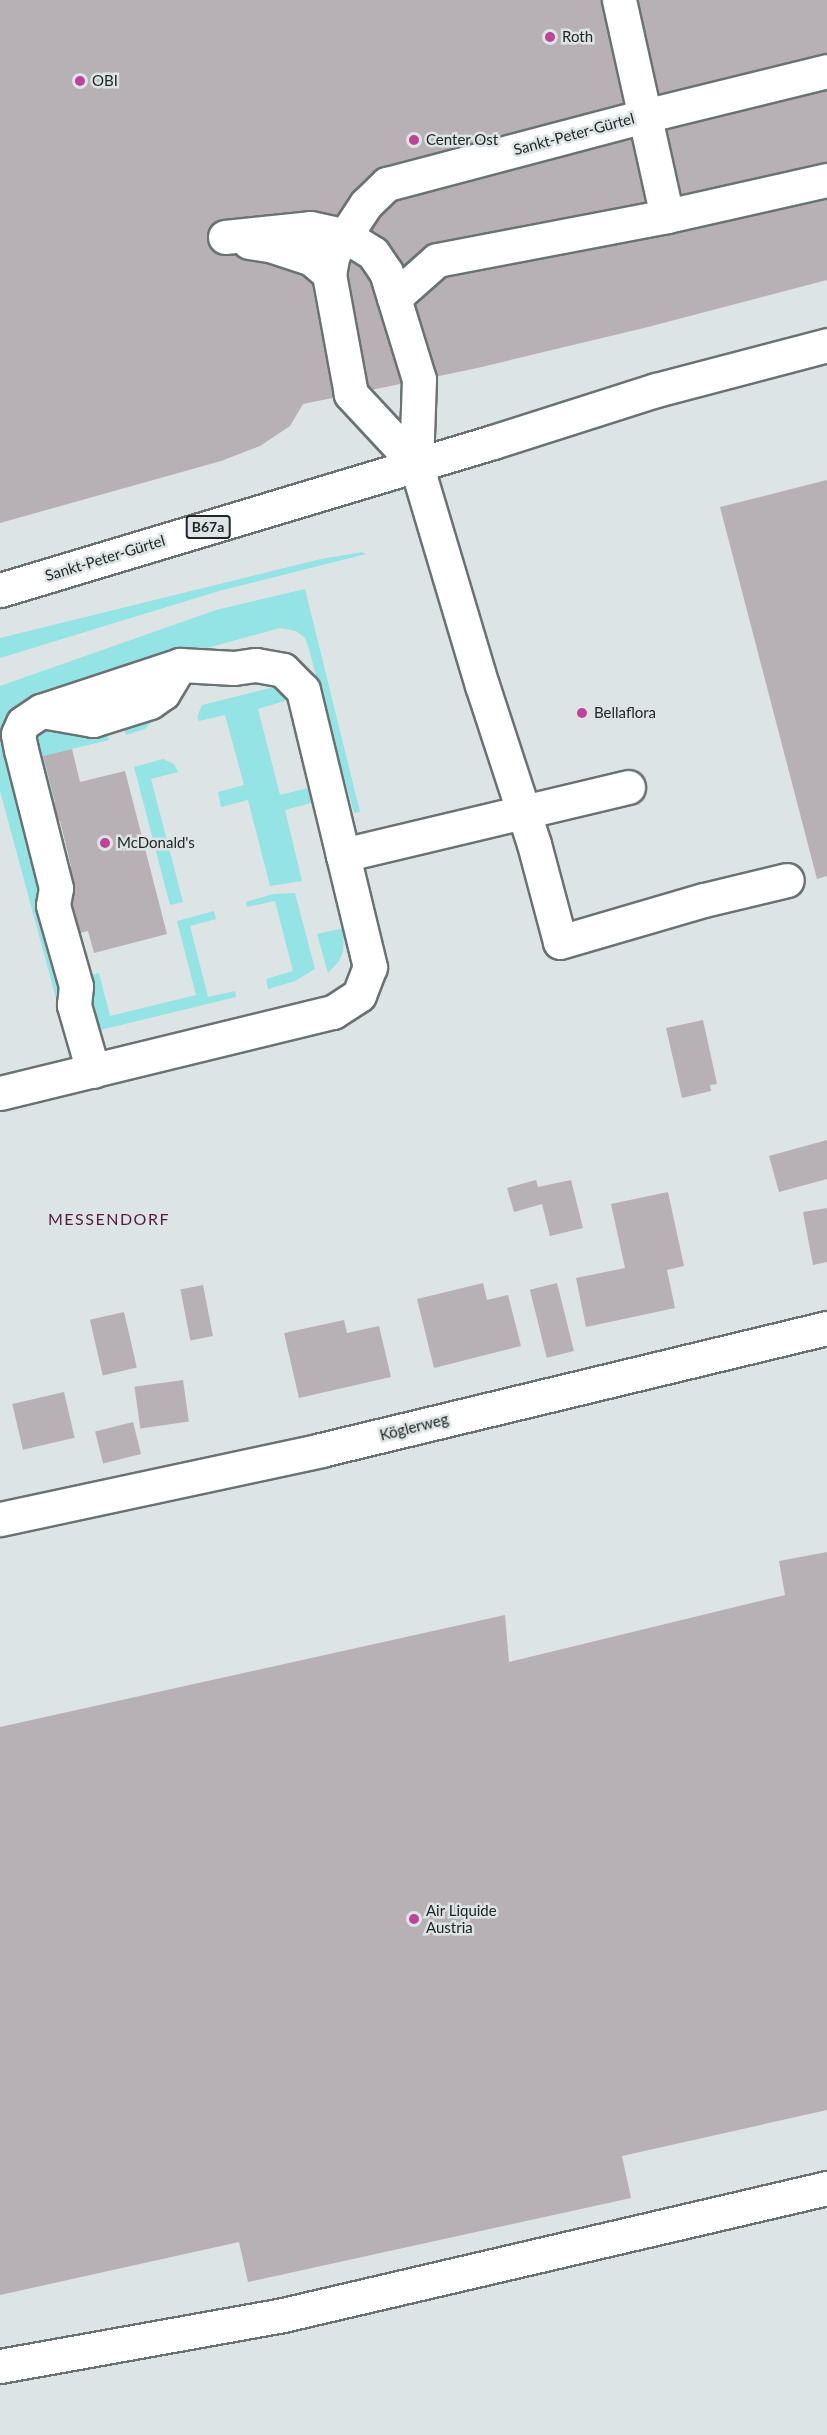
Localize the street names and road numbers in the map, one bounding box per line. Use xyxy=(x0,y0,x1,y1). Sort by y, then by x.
street label: Sankt-Peter-Gürtel xyxy=(512,109,636,159)
road number: B67a xyxy=(186,516,230,538)
street label: Sankt-Peter-Gürtel xyxy=(43,531,167,585)
street label: Köglerweg xyxy=(378,1410,450,1444)

